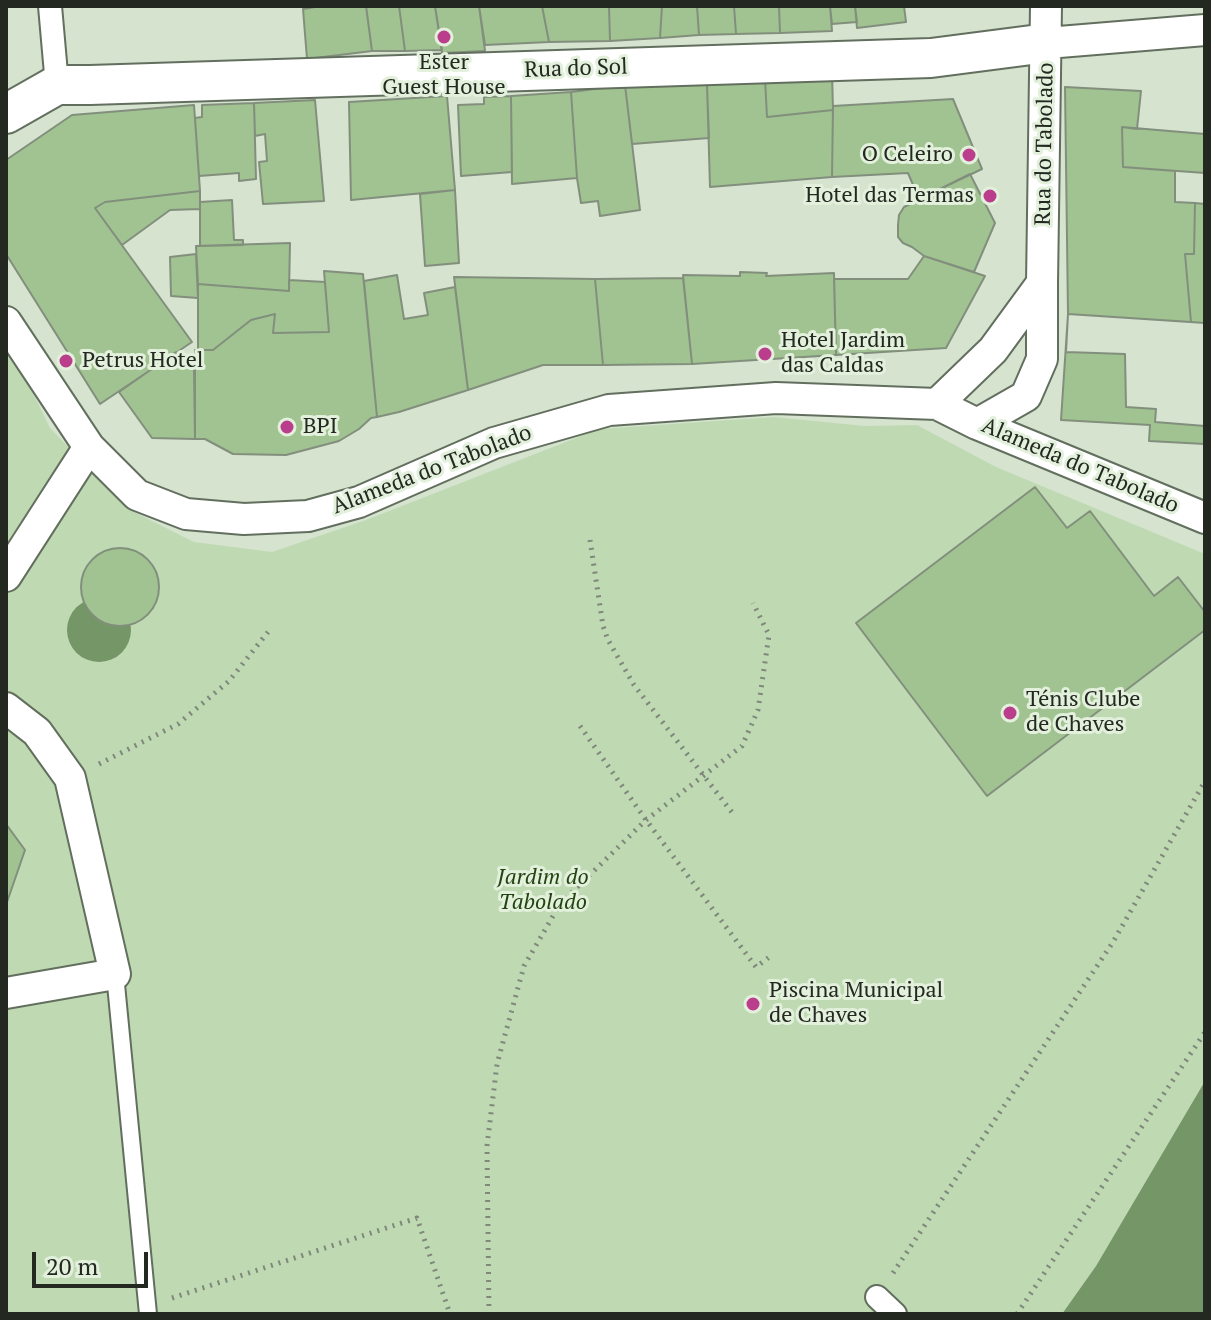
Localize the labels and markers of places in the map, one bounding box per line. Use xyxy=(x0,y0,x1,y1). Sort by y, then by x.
marker: Ester Guest House xyxy=(435,28,453,46)
place label: Ester Guest House xyxy=(382,50,506,102)
place label: O Celeiro xyxy=(862,142,953,168)
marker: O Celeiro xyxy=(960,146,978,164)
place label: Hotel das Termas xyxy=(805,183,974,209)
marker: Hotel das Termas xyxy=(981,187,999,205)
place label: Hotel Jardim das Caldas xyxy=(781,328,905,380)
marker: Hotel Jardim das Caldas xyxy=(756,345,774,363)
place label: Petrus Hotel xyxy=(82,348,203,374)
marker: Petrus Hotel xyxy=(57,352,75,370)
place label: BPI xyxy=(303,414,337,440)
marker: BPI xyxy=(278,418,296,436)
place label: Ténis Clube de Chaves xyxy=(1026,687,1140,738)
marker: Ténis Clube de Chaves xyxy=(1001,704,1019,722)
place label: Piscina Municipal de Chaves xyxy=(769,978,943,1030)
marker: Piscina Municipal de Chaves xyxy=(744,995,762,1013)

